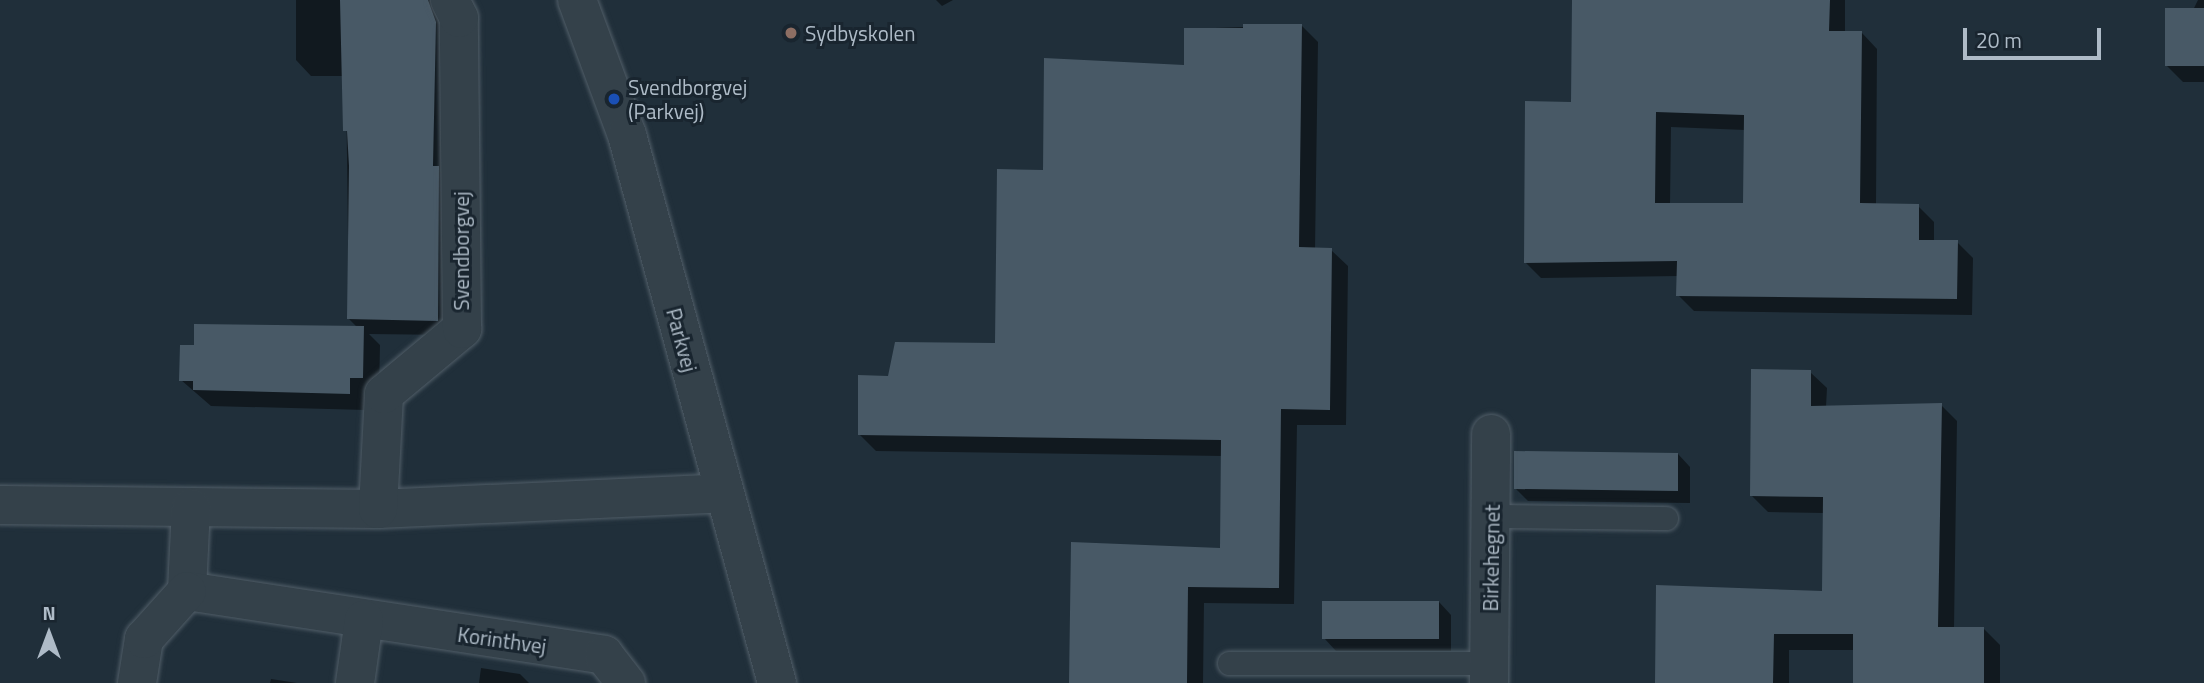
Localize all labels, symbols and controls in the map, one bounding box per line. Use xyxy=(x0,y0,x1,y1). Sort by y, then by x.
scale bar xyxy=(1966,14,2104,58)
place label: Sydbyskolen xyxy=(805,20,915,46)
text: 20 m xyxy=(1976,24,2022,56)
marker: Sydbyskolen xyxy=(783,25,799,41)
place label: Svendborgvej (Parkvej) xyxy=(628,74,747,124)
marker: Svendborgvej (Parkvej) xyxy=(606,91,622,107)
street label: Svendborgvej xyxy=(448,191,474,311)
street label: Parkvej xyxy=(661,305,703,375)
street label: Birkehegnet xyxy=(1477,504,1505,612)
text: N xyxy=(42,598,56,627)
north arrow xyxy=(14,599,84,669)
street label: Korinthvej xyxy=(456,621,548,659)

